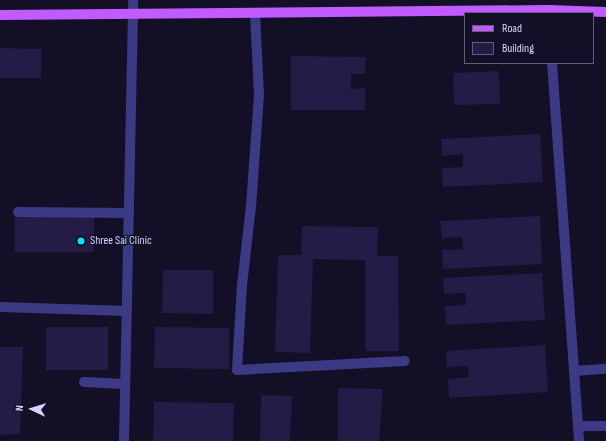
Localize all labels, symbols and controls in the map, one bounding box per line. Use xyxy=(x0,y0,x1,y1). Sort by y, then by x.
legend xyxy=(464,12,594,64)
text: Road xyxy=(502,21,522,36)
text: Building xyxy=(502,41,534,56)
place label: Shree Sai Clinic xyxy=(90,234,152,248)
marker: Shree Sai Clinic xyxy=(75,235,87,247)
north arrow xyxy=(12,389,52,429)
text: N xyxy=(13,405,26,412)

